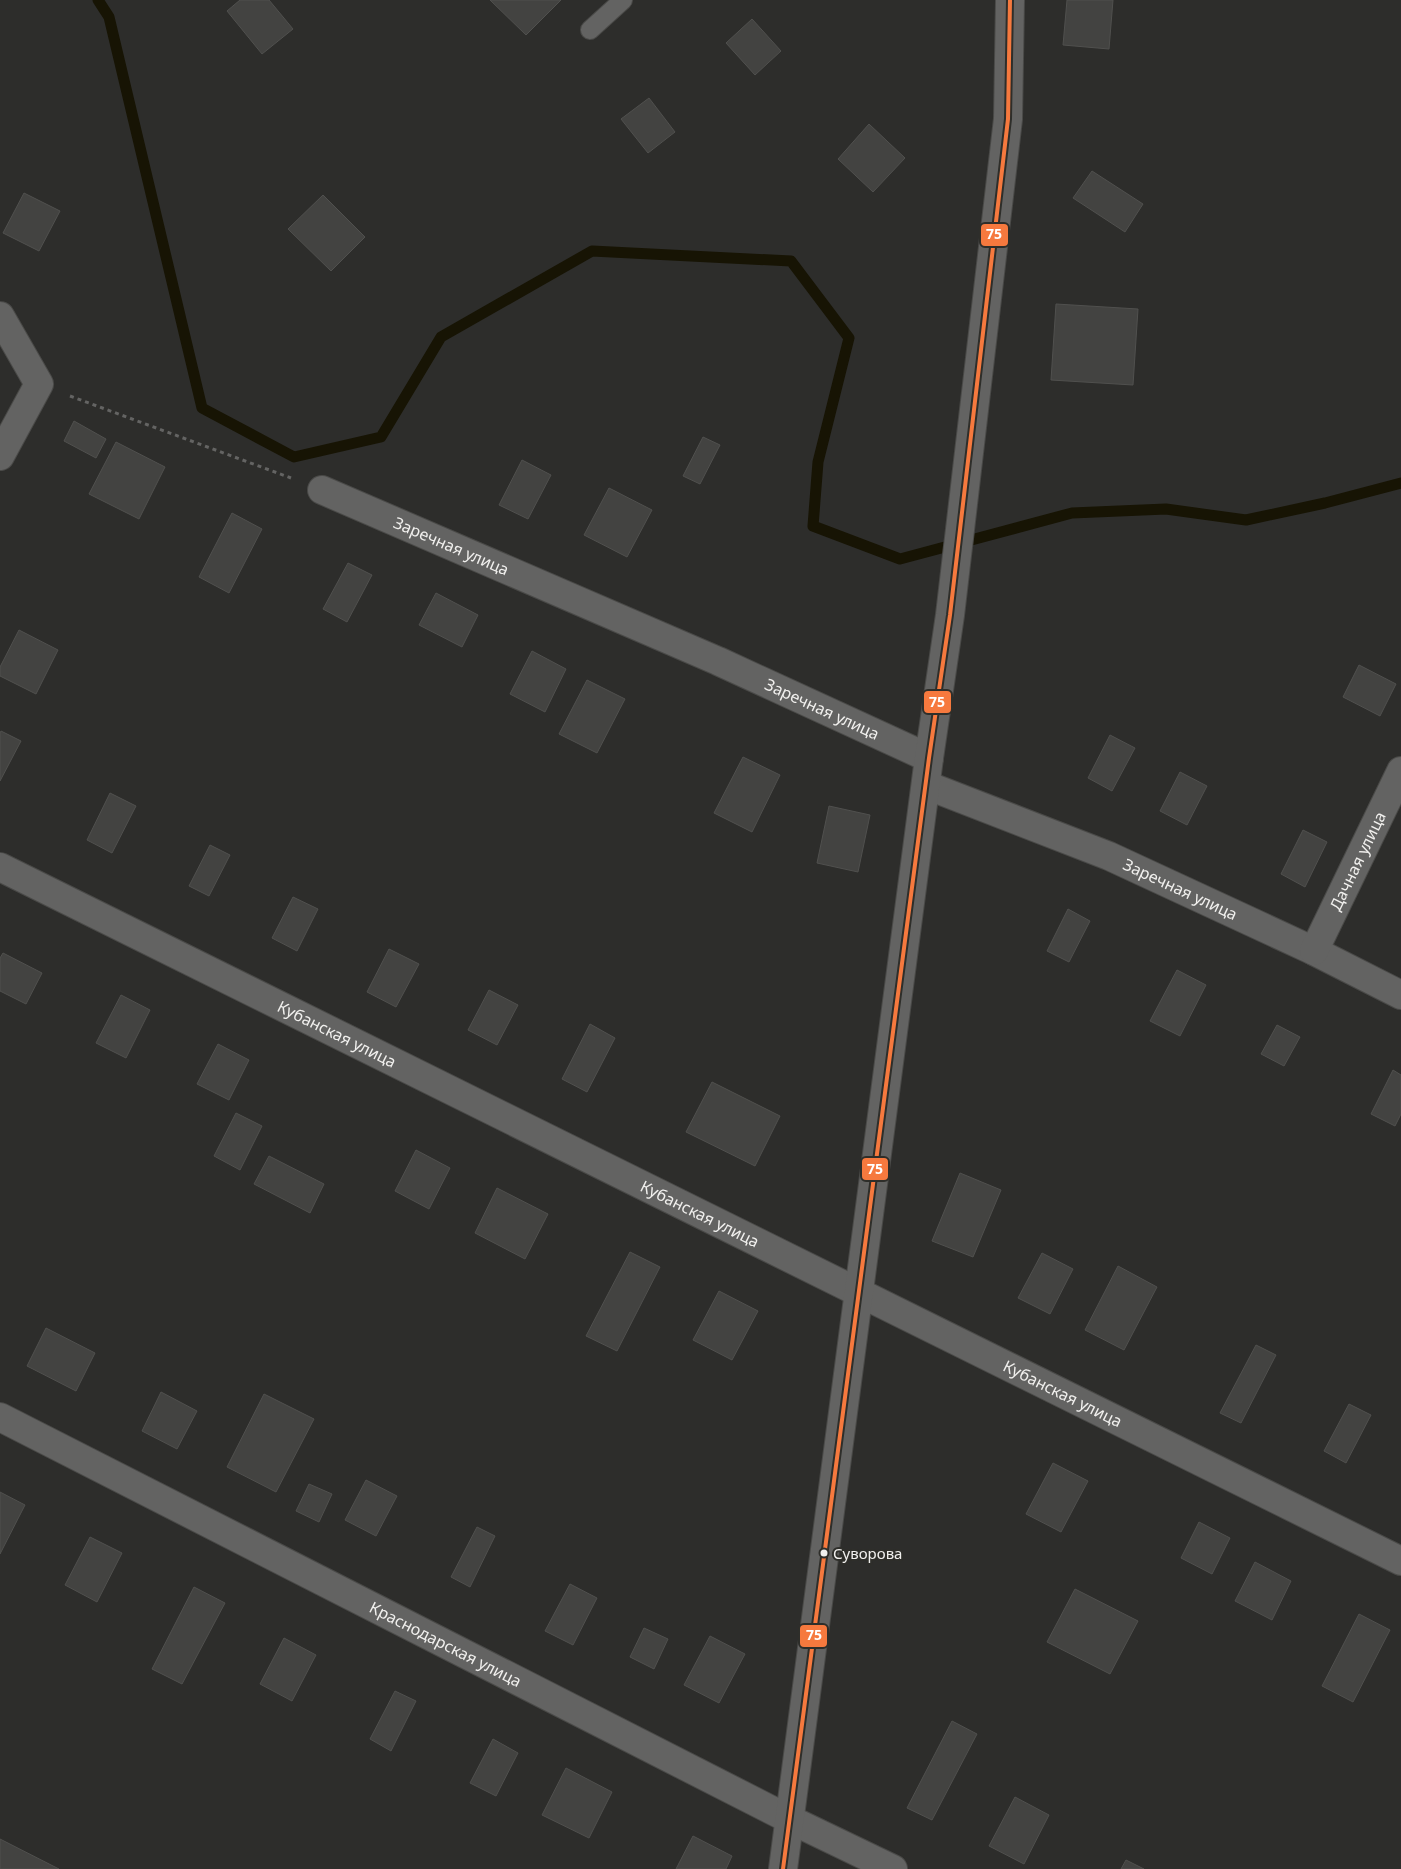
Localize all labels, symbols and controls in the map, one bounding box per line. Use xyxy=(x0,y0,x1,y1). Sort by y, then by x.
line badge: 75 xyxy=(980,223,1009,247)
text: 75 xyxy=(986,224,1002,243)
street label: Заречная улица xyxy=(390,511,513,580)
street label: Заречная улица xyxy=(761,673,883,745)
line badge: 75 xyxy=(923,690,952,714)
text: 75 xyxy=(929,692,945,711)
street label: Дачная улица xyxy=(1324,808,1391,914)
street label: Заречная улица xyxy=(1120,853,1241,925)
street label: Кубанская улица xyxy=(274,995,400,1073)
line badge: 75 xyxy=(861,1157,889,1181)
text: 75 xyxy=(867,1159,883,1178)
street label: Кубанская улица xyxy=(637,1175,763,1252)
street label: Кубанская улица xyxy=(1000,1355,1126,1432)
place label: Суворова xyxy=(833,1543,902,1563)
marker: Суворова xyxy=(819,1548,829,1558)
street label: Краснодарская улица xyxy=(366,1596,525,1692)
line badge: 75 xyxy=(799,1624,828,1648)
text: 75 xyxy=(806,1625,822,1644)

